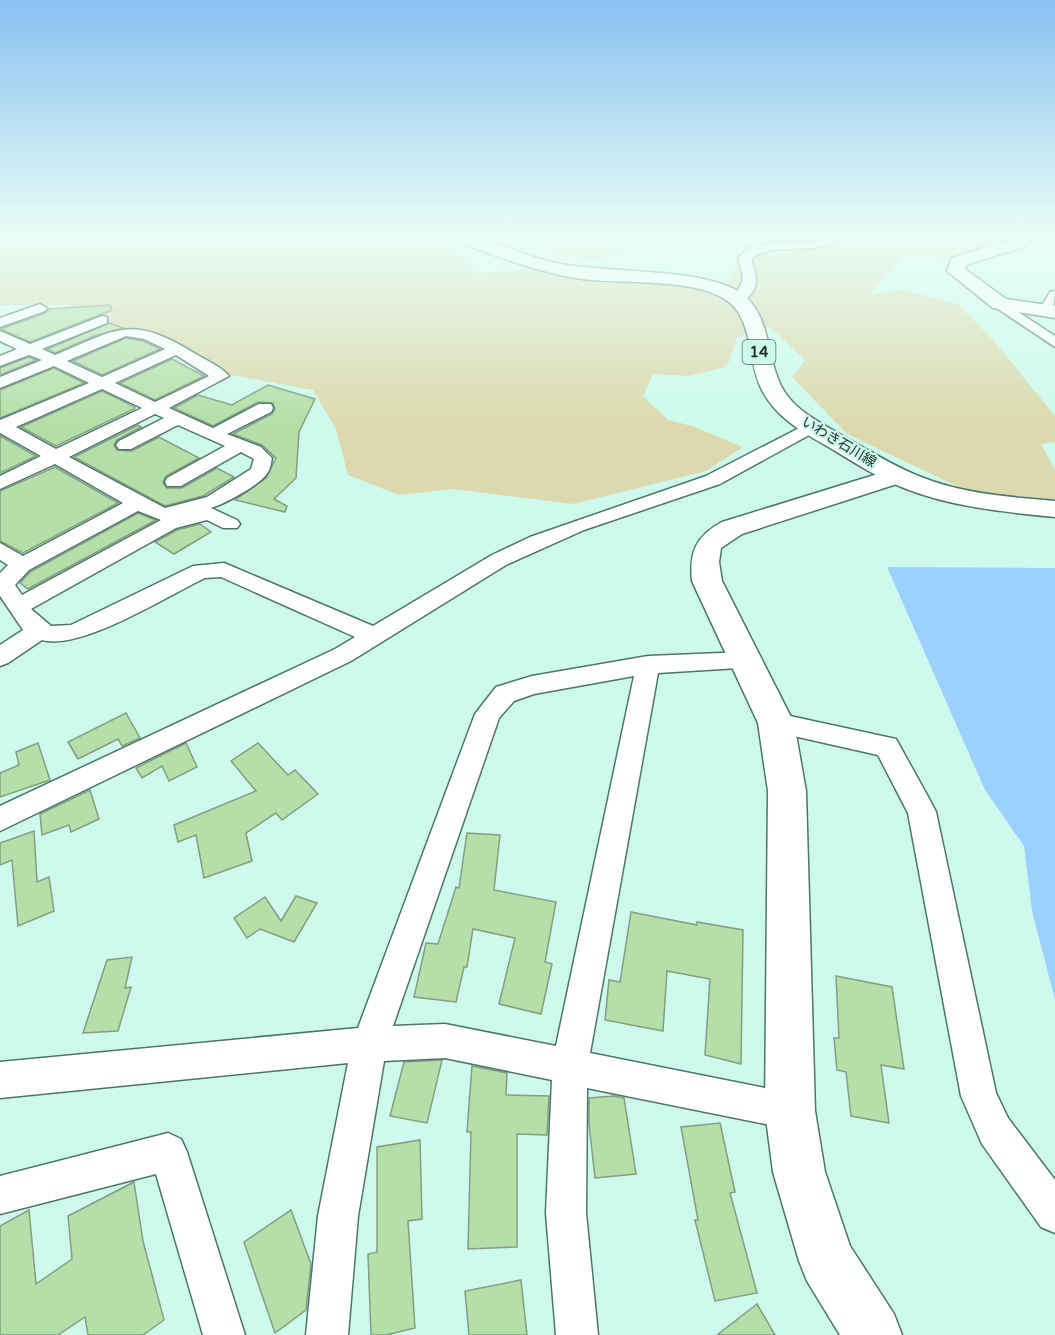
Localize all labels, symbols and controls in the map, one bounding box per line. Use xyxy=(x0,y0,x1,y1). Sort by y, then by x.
road number: 14 xyxy=(742,340,776,364)
street label: いわき石川線 xyxy=(799,413,879,471)

